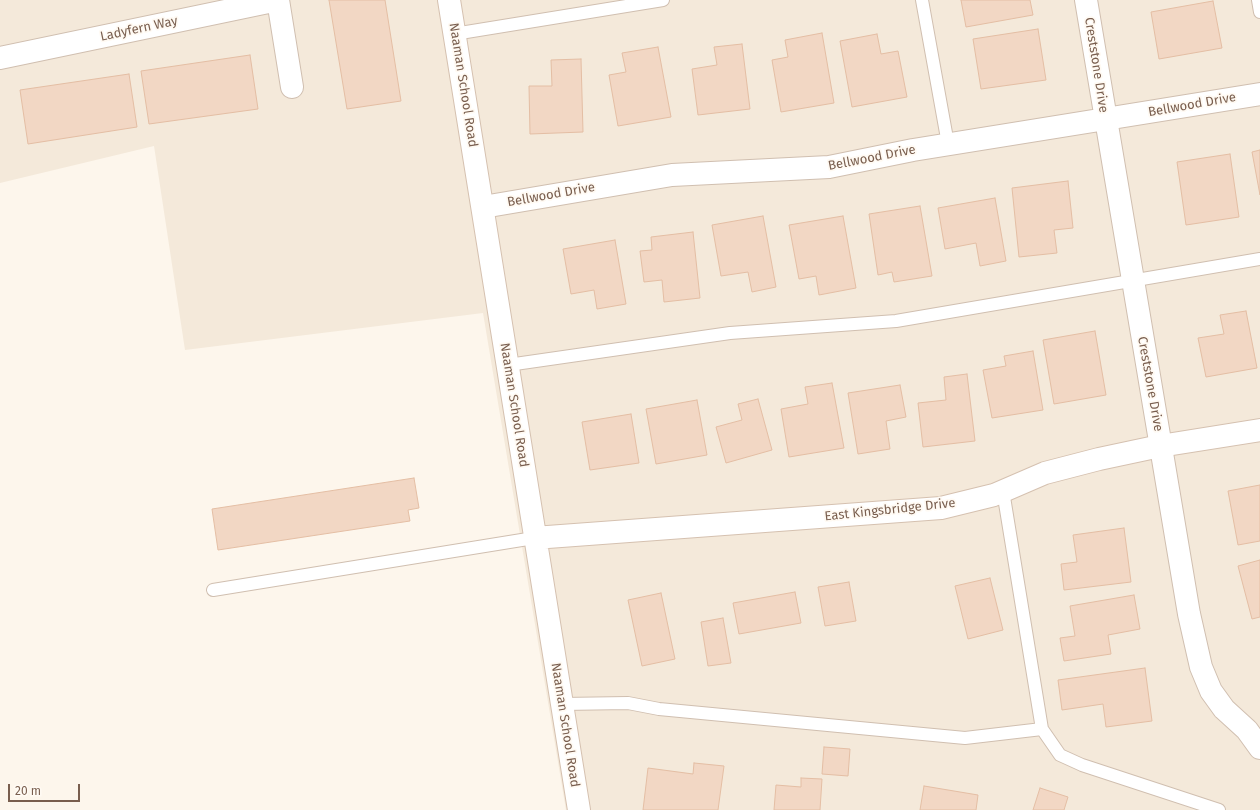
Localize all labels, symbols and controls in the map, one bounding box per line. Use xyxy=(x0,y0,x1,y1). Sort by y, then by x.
street label: Ladyfern Way xyxy=(99,13,179,45)
street label: Creststone Drive xyxy=(1081,16,1111,114)
street label: Naaman School Road xyxy=(445,22,481,148)
street label: Bellwood Drive xyxy=(1147,90,1237,120)
street label: Bellwood Drive xyxy=(827,142,917,174)
street label: Bellwood Drive xyxy=(506,180,596,210)
street label: Creststone Drive xyxy=(1134,335,1166,433)
street label: Naaman School Road xyxy=(496,342,532,468)
street label: East Kingsbridge Drive xyxy=(824,495,956,525)
street label: Naaman School Road xyxy=(547,662,583,788)
scale bar xyxy=(10,776,82,802)
text: 20 m xyxy=(15,784,41,798)

